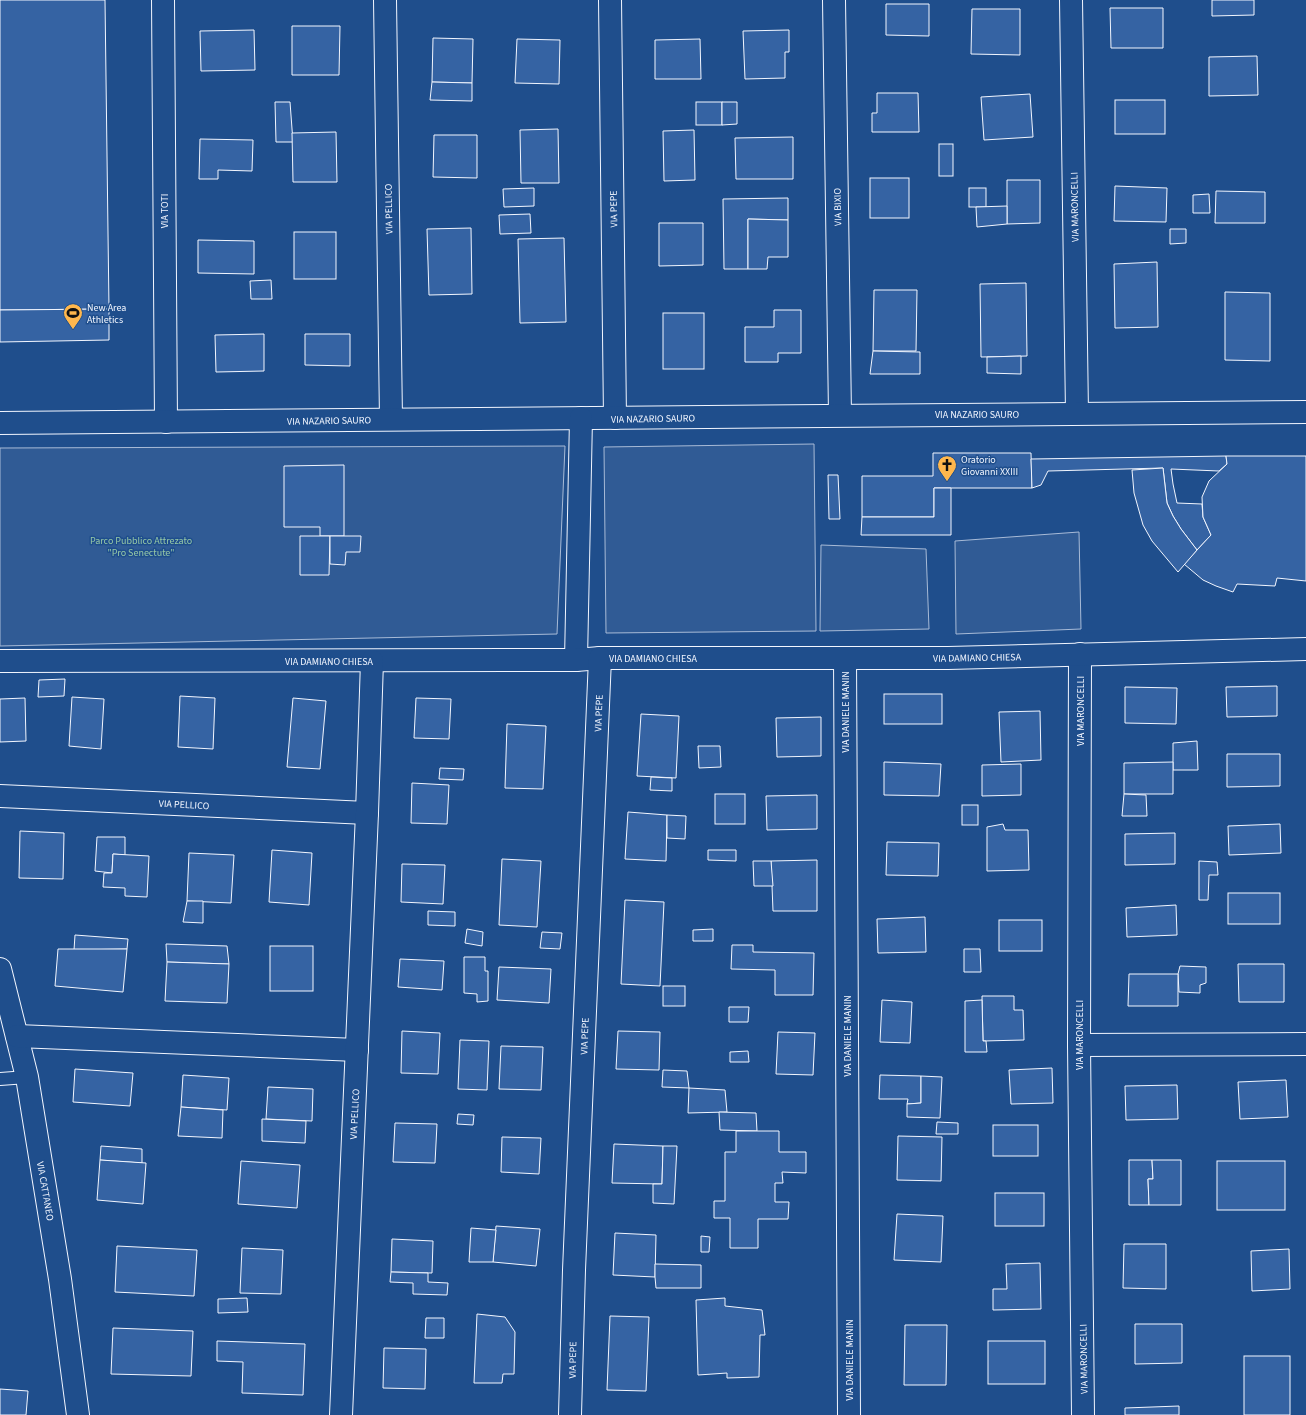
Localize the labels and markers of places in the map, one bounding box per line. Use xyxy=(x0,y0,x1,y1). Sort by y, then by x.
place label: New Area Athletics xyxy=(87,301,126,327)
sports icon: New Area Athletics xyxy=(62,302,84,330)
place label: Oratorio Giovanni XXIII xyxy=(961,453,1018,479)
church icon: Oratorio Giovanni XXIII xyxy=(936,454,958,482)

